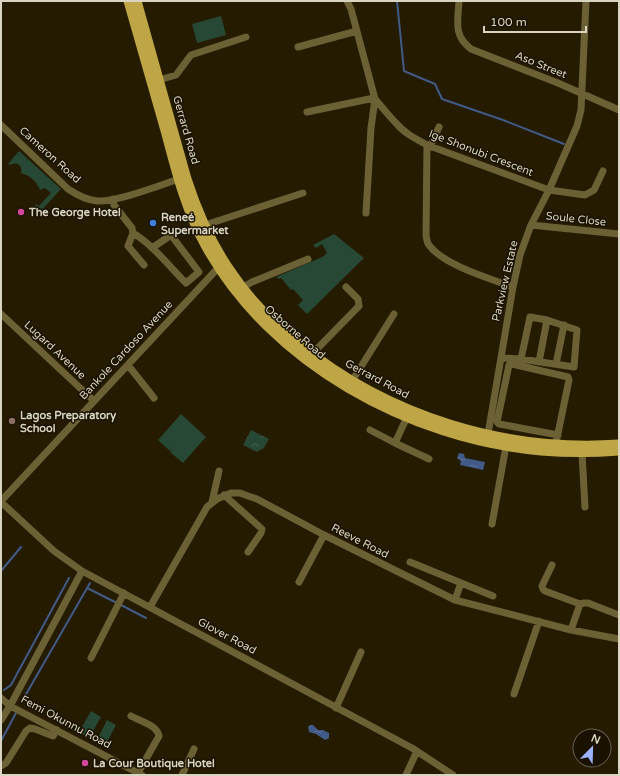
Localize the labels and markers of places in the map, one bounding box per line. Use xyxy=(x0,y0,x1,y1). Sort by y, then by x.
place label: The George Hotel xyxy=(28,206,121,220)
marker: The George Hotel xyxy=(16,207,26,217)
place label: Reneé Supermarket xyxy=(161,211,229,238)
marker: Reneé Supermarket xyxy=(148,218,158,228)
place label: Lagos Preparatory School xyxy=(20,409,116,435)
marker: Lagos Preparatory School xyxy=(7,416,17,426)
place label: La Cour Boutique Hotel xyxy=(93,757,215,771)
marker: La Cour Boutique Hotel xyxy=(80,758,90,768)

